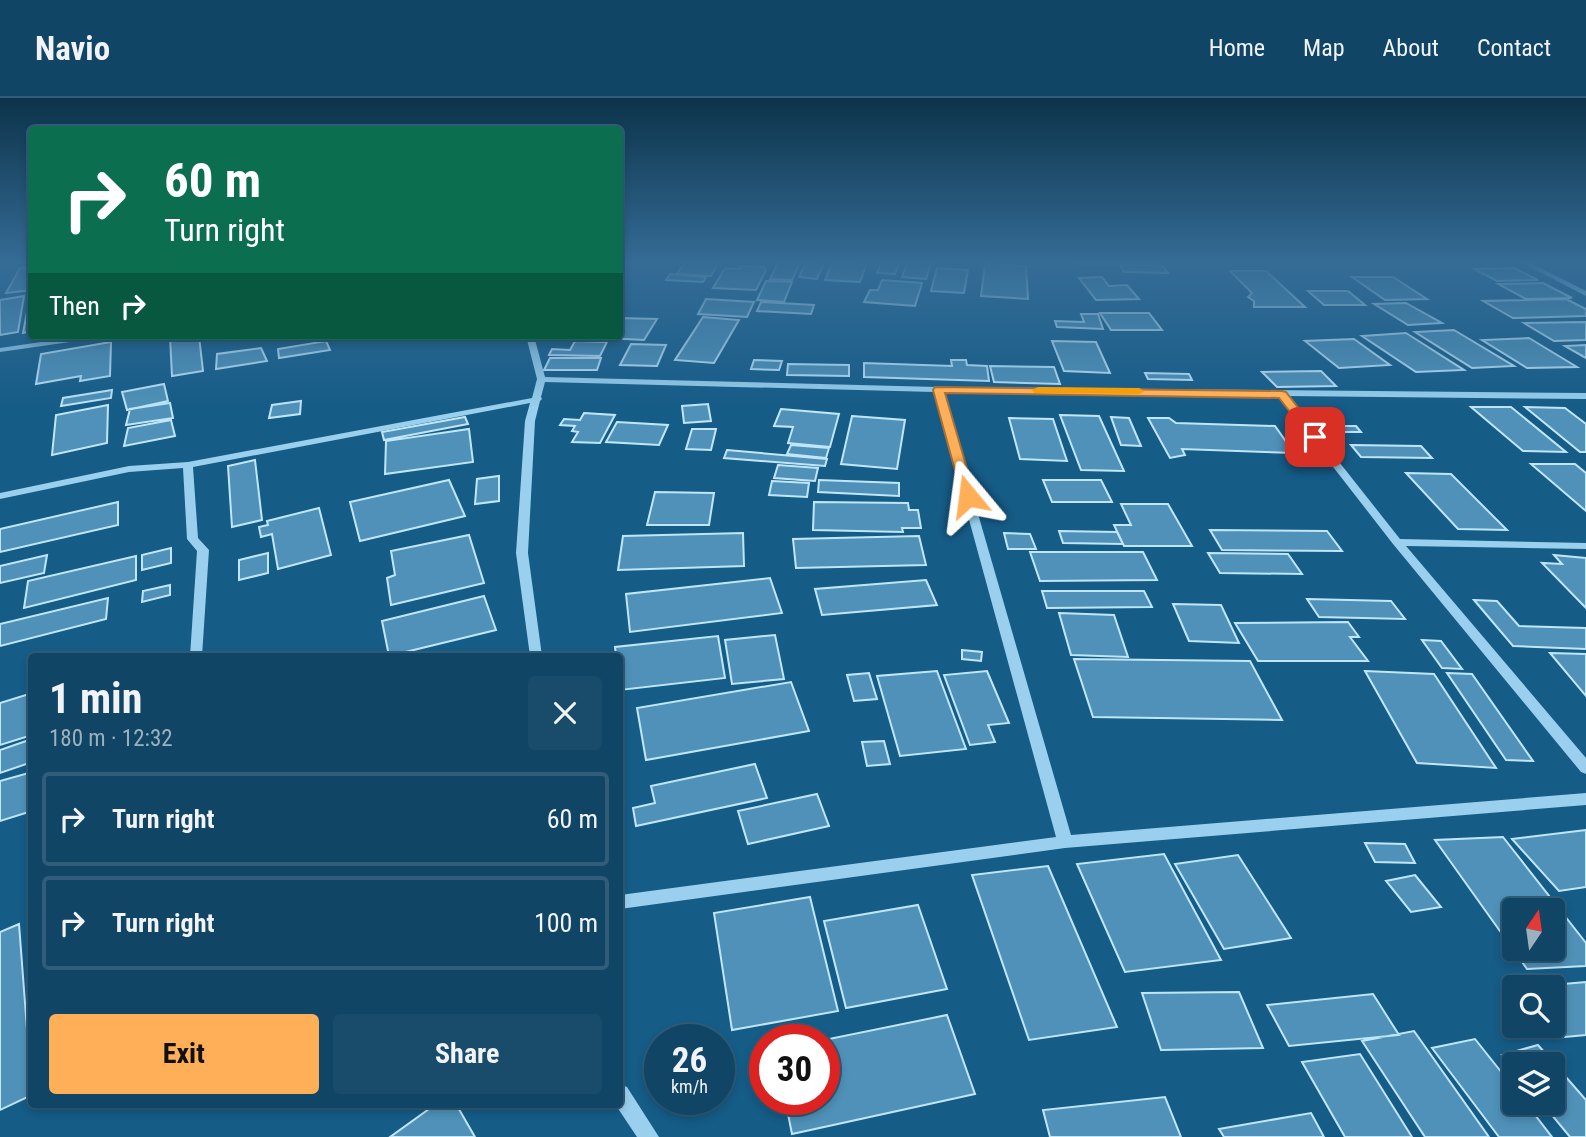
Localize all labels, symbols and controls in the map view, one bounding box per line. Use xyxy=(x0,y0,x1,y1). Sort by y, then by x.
text: Navio xyxy=(35,29,110,68)
text: Home xyxy=(1209,34,1265,62)
text: Map xyxy=(1303,34,1345,62)
text: About xyxy=(1383,34,1439,62)
text: Contact xyxy=(1477,34,1551,62)
text: 60 m xyxy=(164,152,261,209)
icon: right xyxy=(49,154,140,245)
text: Turn right xyxy=(164,211,285,249)
icon: right xyxy=(114,287,152,325)
text: Then xyxy=(49,291,100,321)
pin xyxy=(1285,407,1345,467)
icon: arrive xyxy=(1296,418,1334,456)
position arrow xyxy=(931,459,1005,533)
text: 1 min xyxy=(49,674,142,723)
button: close xyxy=(528,676,602,750)
text: 180 m · 12:32 xyxy=(49,725,173,752)
icon: right xyxy=(53,800,91,838)
text: Turn right xyxy=(112,804,214,834)
text: 60 m xyxy=(547,804,598,834)
north arrow xyxy=(1502,898,1564,961)
map controls xyxy=(1502,898,1565,1115)
icon: right xyxy=(53,904,91,942)
text: Turn right xyxy=(112,908,214,938)
text: 100 m xyxy=(534,908,598,938)
button: search xyxy=(1502,975,1565,1038)
button: Exit xyxy=(49,1014,319,1094)
button: Share xyxy=(333,1014,602,1094)
speed limit sign: 30 xyxy=(749,1024,840,1115)
text: 26 xyxy=(672,1040,707,1081)
button: layers xyxy=(1502,1052,1565,1115)
text: km/h xyxy=(671,1076,708,1097)

